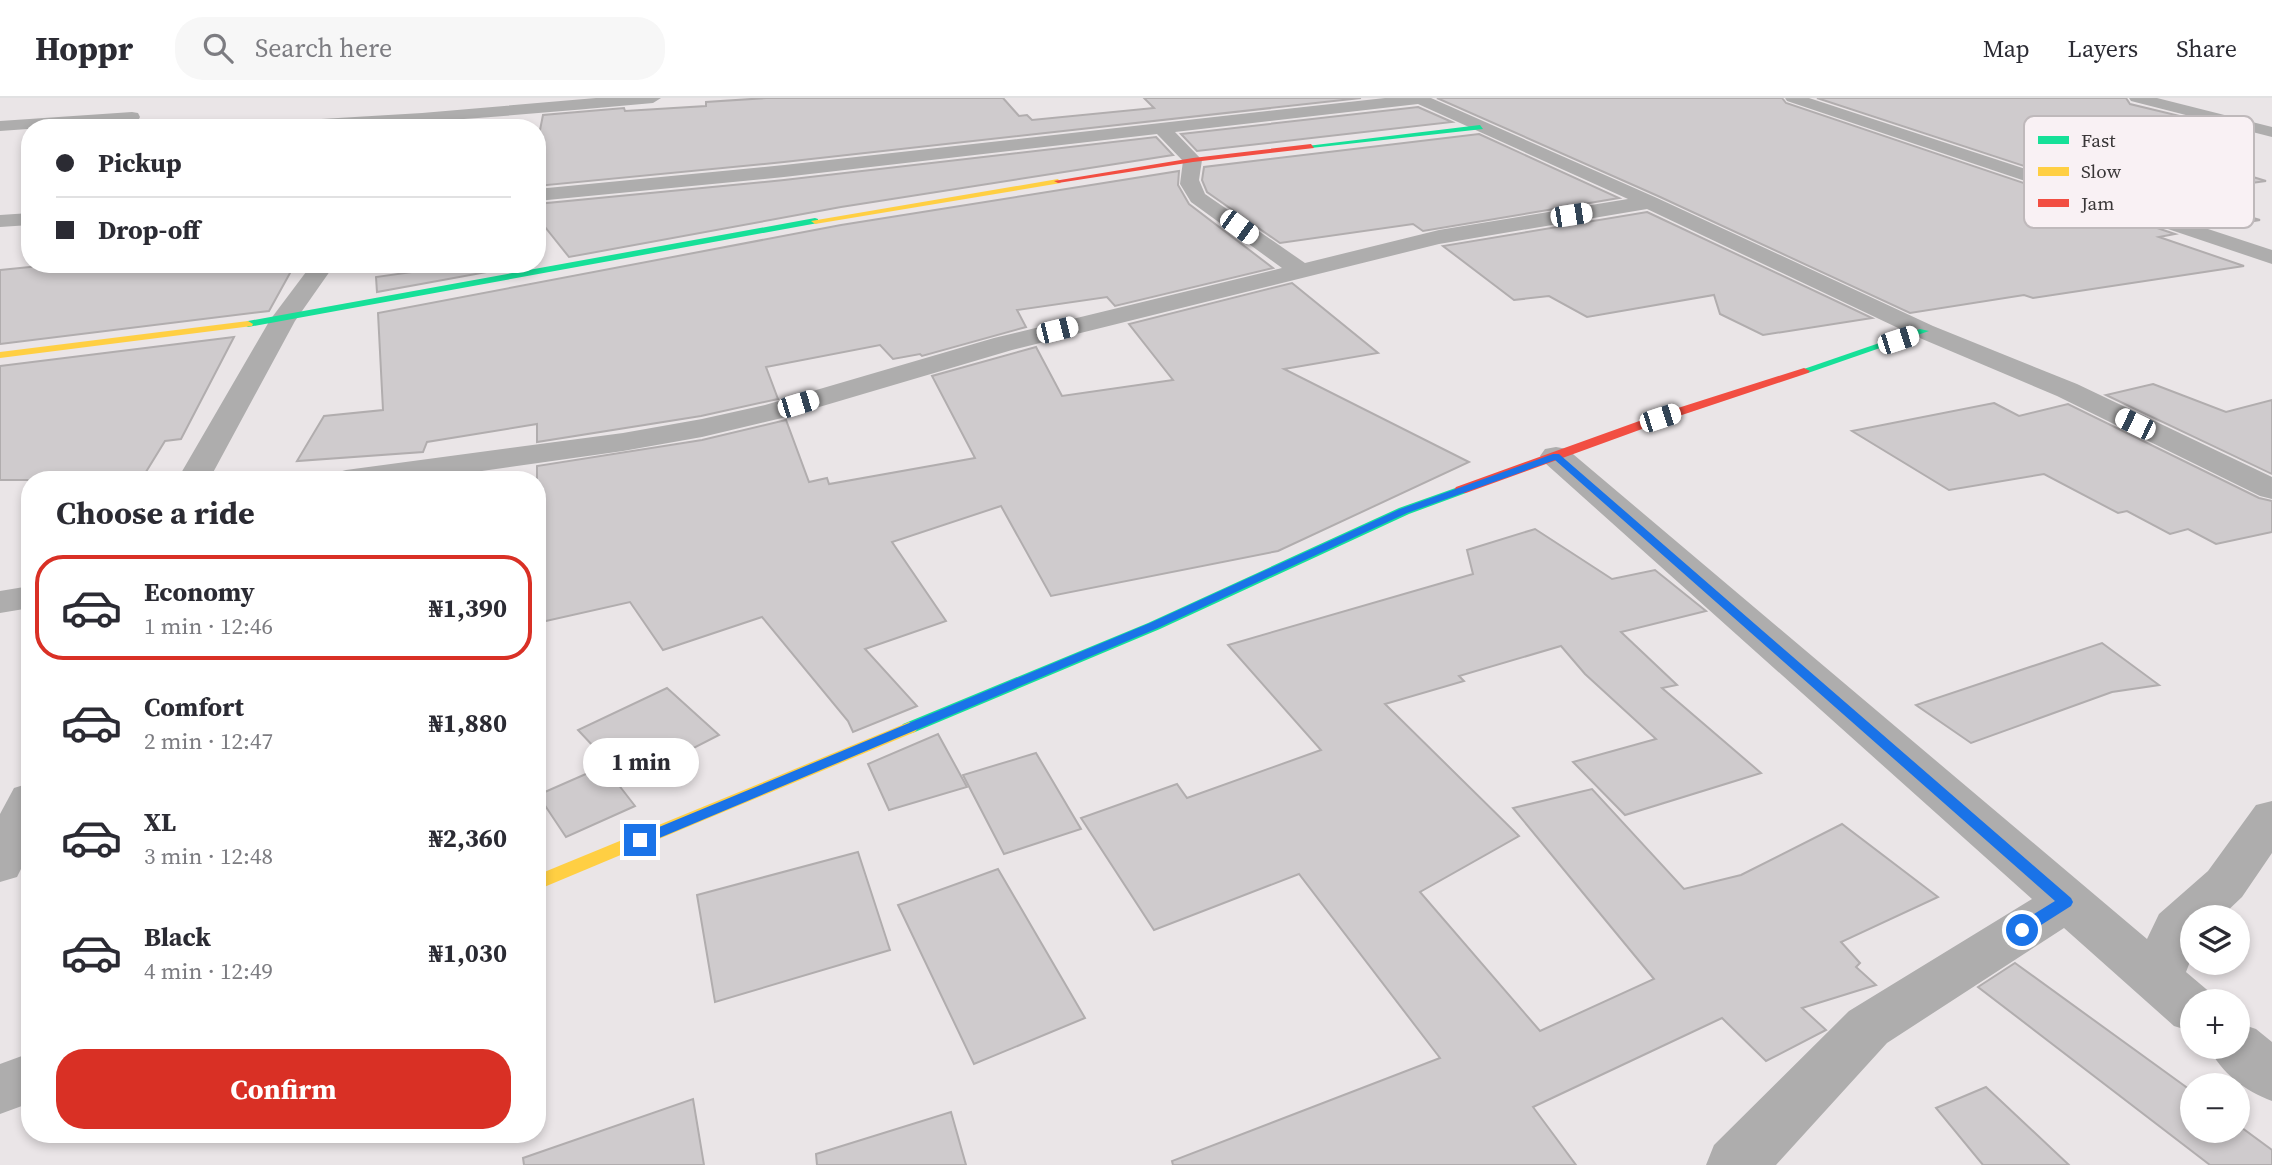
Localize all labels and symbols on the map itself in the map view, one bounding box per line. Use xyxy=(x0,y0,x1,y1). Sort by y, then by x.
legend xyxy=(2024,116,2254,228)
text: Fast xyxy=(2081,127,2116,153)
text: Slow xyxy=(2081,158,2122,184)
text: Jam xyxy=(2080,190,2114,216)
car xyxy=(1549,201,1594,229)
car xyxy=(1216,206,1263,248)
car xyxy=(1035,315,1080,345)
car xyxy=(1875,324,1922,356)
car xyxy=(775,388,822,420)
car xyxy=(1637,402,1684,434)
car xyxy=(2112,405,2159,443)
callout: 1 min xyxy=(582,738,698,788)
route end xyxy=(624,824,656,856)
route start xyxy=(2006,914,2038,946)

